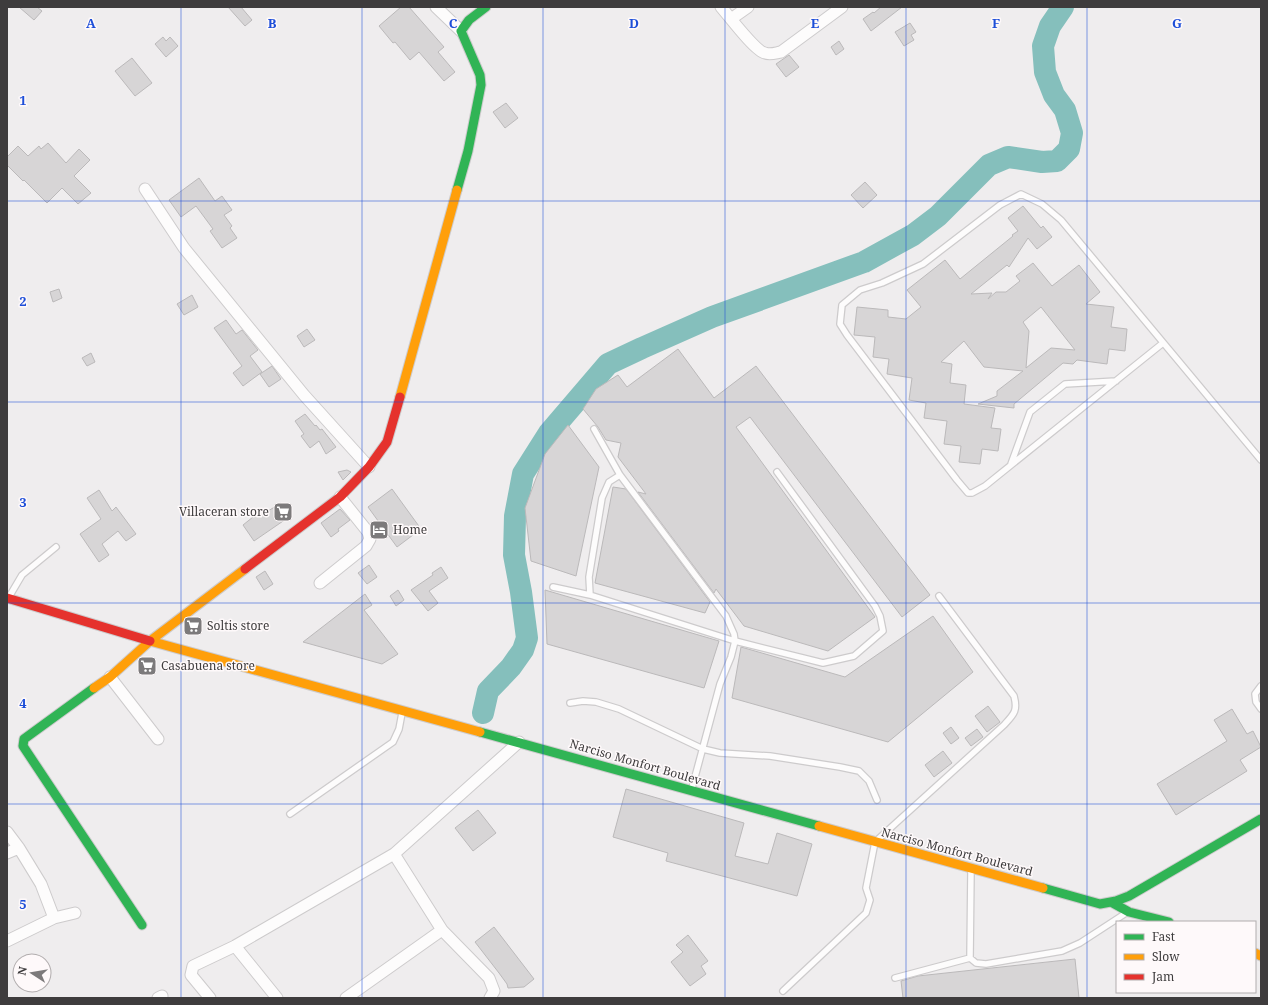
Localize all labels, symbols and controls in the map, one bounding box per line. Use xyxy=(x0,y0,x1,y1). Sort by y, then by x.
text: A xyxy=(86,14,96,32)
text: B xyxy=(268,14,277,32)
text: C xyxy=(449,14,458,32)
text: D xyxy=(629,14,639,32)
text: E xyxy=(811,14,820,32)
text: F xyxy=(992,14,1000,32)
text: G xyxy=(1172,14,1182,32)
text: 1 xyxy=(19,91,27,109)
text: 2 xyxy=(19,292,27,310)
text: 3 xyxy=(19,493,27,511)
supermarket icon: Villaceran store xyxy=(272,501,294,523)
place label: Villaceran store xyxy=(179,503,269,520)
hotel icon: Home xyxy=(368,519,390,541)
place label: Home xyxy=(393,521,427,538)
supermarket icon: Soltis store xyxy=(182,615,204,637)
place label: Soltis store xyxy=(207,617,269,634)
supermarket icon: Casabuena store xyxy=(136,655,158,677)
place label: Casabuena store xyxy=(161,657,255,674)
text: 4 xyxy=(19,694,27,712)
street label: Narciso Monfort Boulevard xyxy=(568,735,723,794)
street label: Narciso Monfort Boulevard xyxy=(879,823,1035,880)
text: 5 xyxy=(19,895,27,913)
legend xyxy=(1116,921,1256,993)
text: Fast xyxy=(1152,928,1175,945)
text: Slow xyxy=(1152,948,1180,965)
north arrow xyxy=(12,953,52,993)
text: N xyxy=(13,965,30,977)
text: Jam xyxy=(1151,968,1174,985)

